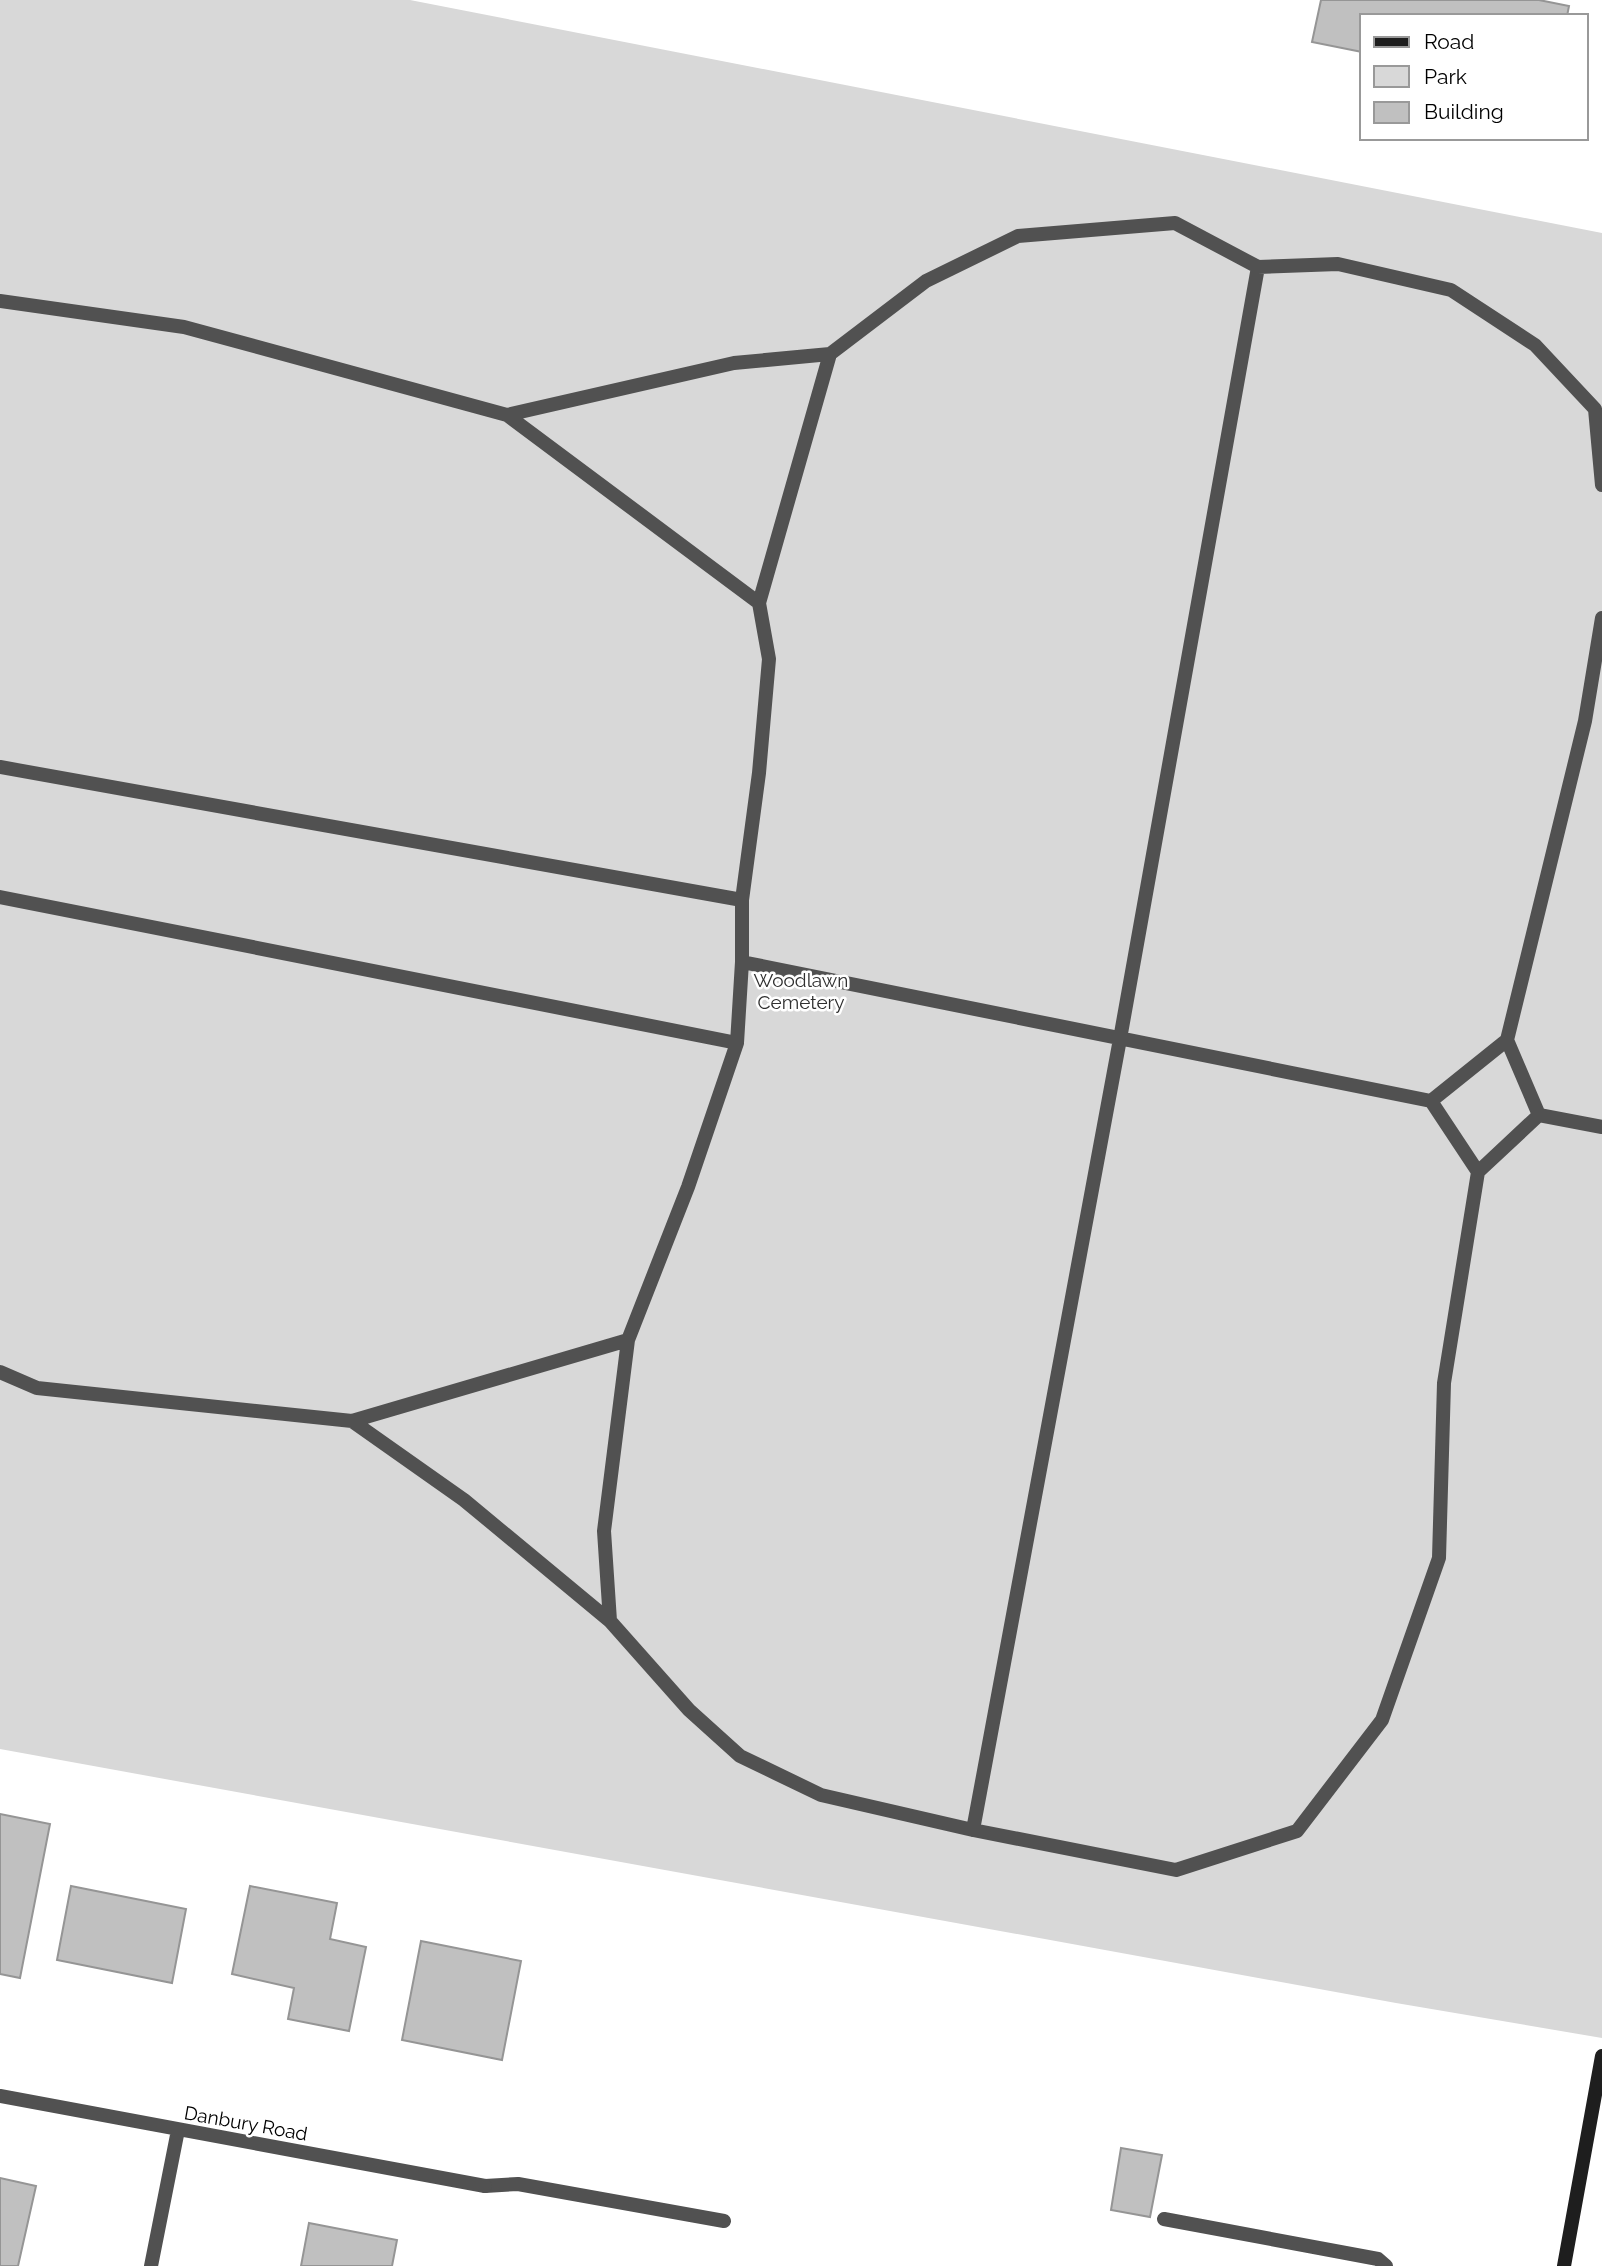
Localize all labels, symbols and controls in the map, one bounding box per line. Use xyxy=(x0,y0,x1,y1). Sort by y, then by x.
legend xyxy=(1360,14,1588,140)
text: Road xyxy=(1424,29,1474,54)
text: Park xyxy=(1424,64,1467,89)
text: Building xyxy=(1424,99,1504,124)
park label: Woodlawn Cemetery xyxy=(754,969,848,1013)
street label: Danbury Road xyxy=(183,2101,309,2145)

